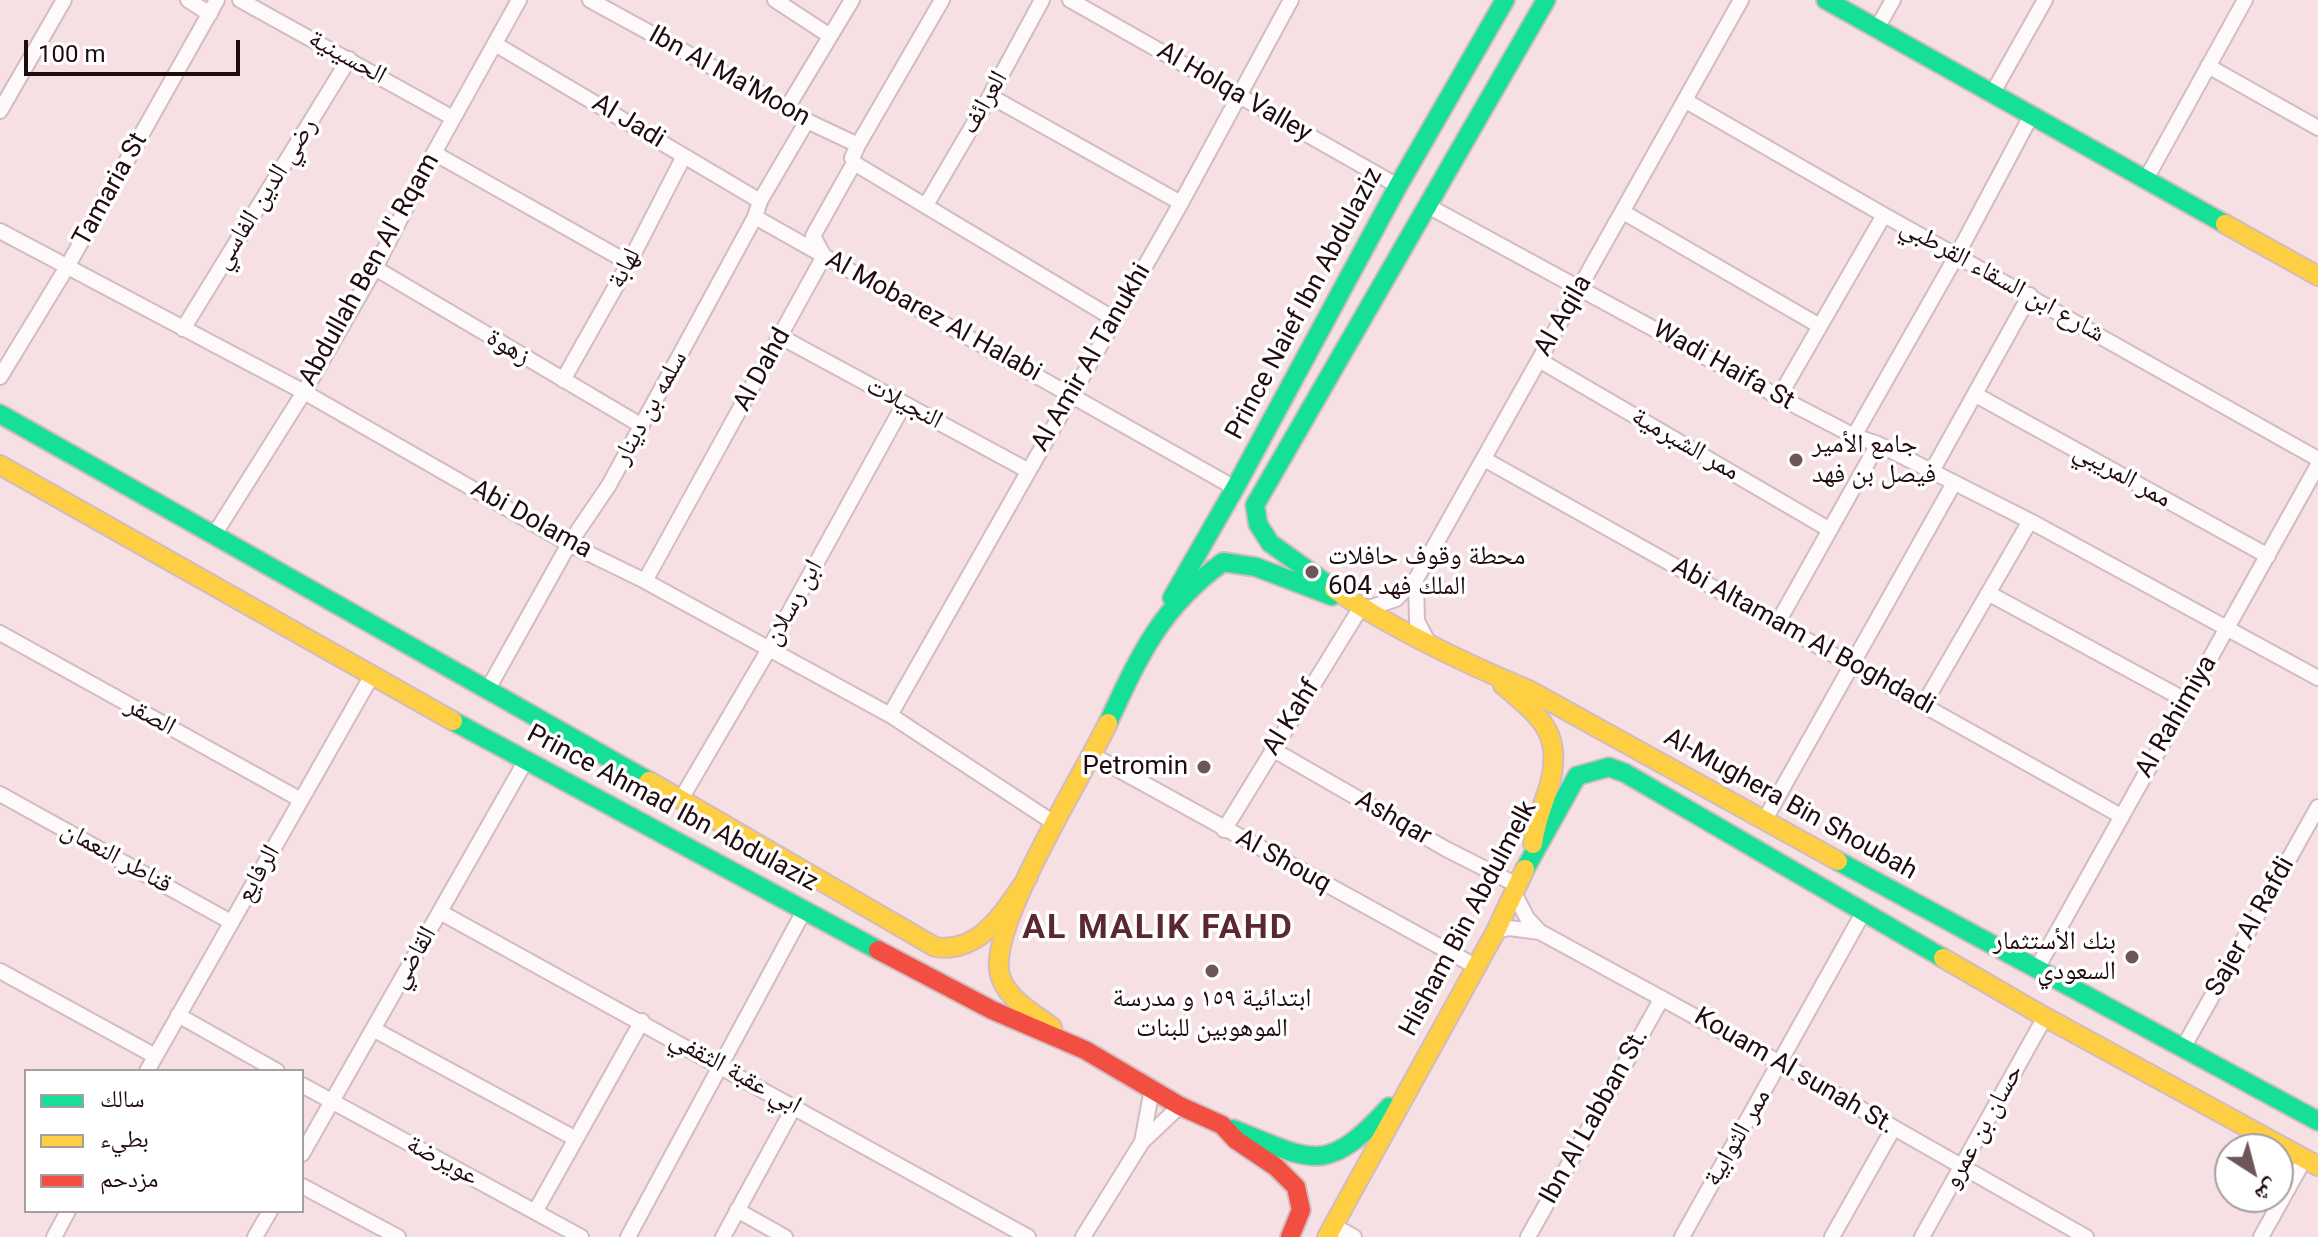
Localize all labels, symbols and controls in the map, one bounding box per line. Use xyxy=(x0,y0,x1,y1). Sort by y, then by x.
street label: Ibn Al Ma'Moon xyxy=(643,20,815,134)
scale bar xyxy=(28,24,244,74)
street label: الحسينية xyxy=(303,24,391,92)
street label: Al Holqa Valley xyxy=(1151,36,1317,150)
text: 100 m xyxy=(38,40,105,68)
street label: العرائف xyxy=(955,66,1015,140)
street label: Al Jadi xyxy=(586,88,670,156)
street label: رضي الدين الفاسي xyxy=(207,113,325,275)
street label: Tamaria St xyxy=(67,128,155,252)
street label: Abdullah Ben Al' Rqam xyxy=(293,148,447,392)
street label: Prince Naief Ibn Abdulaziz xyxy=(1220,163,1390,445)
street label: شارع ابن السقاء القرطبي xyxy=(1894,212,2110,350)
street label: لهابة xyxy=(602,244,648,294)
street label: Al Mobarez Al Halabi xyxy=(820,245,1046,389)
street label: Al Amir Al Tanukhi xyxy=(1026,259,1158,457)
street label: Al Aqila xyxy=(1528,270,1600,362)
street label: Wadi Haifa St xyxy=(1647,314,1799,418)
street label: زهوة xyxy=(480,323,536,373)
street label: Al Dahd xyxy=(728,323,798,417)
street label: سلمه بن دينار xyxy=(607,346,695,470)
street label: النجيلات xyxy=(861,371,947,437)
street label: ممر الشبرمية xyxy=(1625,402,1745,488)
place label: جامع الأمير فيصل بن فهد xyxy=(1812,429,1936,490)
street label: ممر المريبي xyxy=(2068,436,2176,516)
marker: جامع الأمير فيصل بن فهد xyxy=(1787,451,1805,469)
street label: Abi Dolama xyxy=(465,474,597,566)
place label: محطة وقوف حافلات الملك فهد 604 xyxy=(1328,541,1525,602)
street label: Abi Altamam Al Boghdadi xyxy=(1666,552,1940,722)
street label: ابن رسلان xyxy=(758,555,830,651)
marker: محطة وقوف حافلات الملك فهد 604 xyxy=(1303,563,1321,581)
street label: Al Rahimiya xyxy=(2130,650,2224,784)
street label: Al Kahf xyxy=(1257,674,1327,762)
street label: الصقر xyxy=(119,691,181,743)
street label: Prince Ahmad Ibn Abdulaziz xyxy=(521,719,823,899)
street label: Al-Mughera Bin Shoubah xyxy=(1658,722,1922,888)
place label: Petromin xyxy=(1083,751,1188,783)
marker: Petromin xyxy=(1195,758,1213,776)
street label: Ashqar xyxy=(1350,785,1436,853)
street label: Hisham Bin Abdulmelk xyxy=(1394,796,1544,1042)
street label: قناطر النعمان xyxy=(55,815,177,901)
street label: Al Shouq xyxy=(1230,823,1336,901)
street label: الرفايع xyxy=(230,840,288,908)
street label: Sajer Al Rafdi xyxy=(2200,852,2302,1002)
district label: AL MALIK FAHD xyxy=(1022,909,1294,949)
street label: القاضي xyxy=(384,921,444,995)
place label: بنك الأستثمار السعودي xyxy=(1993,926,2116,988)
marker: بنك الأستثمار السعودي xyxy=(2123,948,2141,966)
marker: ابتدائية ١٥٩ و مدرسة الموهوبين للبنات xyxy=(1203,962,1221,980)
place label: ابتدائية ١٥٩ و مدرسة الموهوبين للبنات xyxy=(1112,983,1312,1044)
street label: Kouam Al sunah St. xyxy=(1688,1002,1900,1142)
street label: ابي عقبة الثقفي xyxy=(664,1024,806,1122)
street label: Ibn Al Labban St. xyxy=(1534,1024,1656,1210)
street label: حسان بن عمرو xyxy=(1937,1059,2031,1195)
legend xyxy=(24,1069,304,1213)
street label: ممر الثوابية xyxy=(1698,1084,1778,1192)
text: سالك xyxy=(100,1085,145,1113)
text: بطيء xyxy=(100,1125,149,1153)
street label: عويرضة xyxy=(401,1129,483,1193)
north arrow xyxy=(2214,1133,2294,1213)
text: مزدحم xyxy=(100,1165,159,1193)
text: ش xyxy=(2250,1174,2284,1208)

